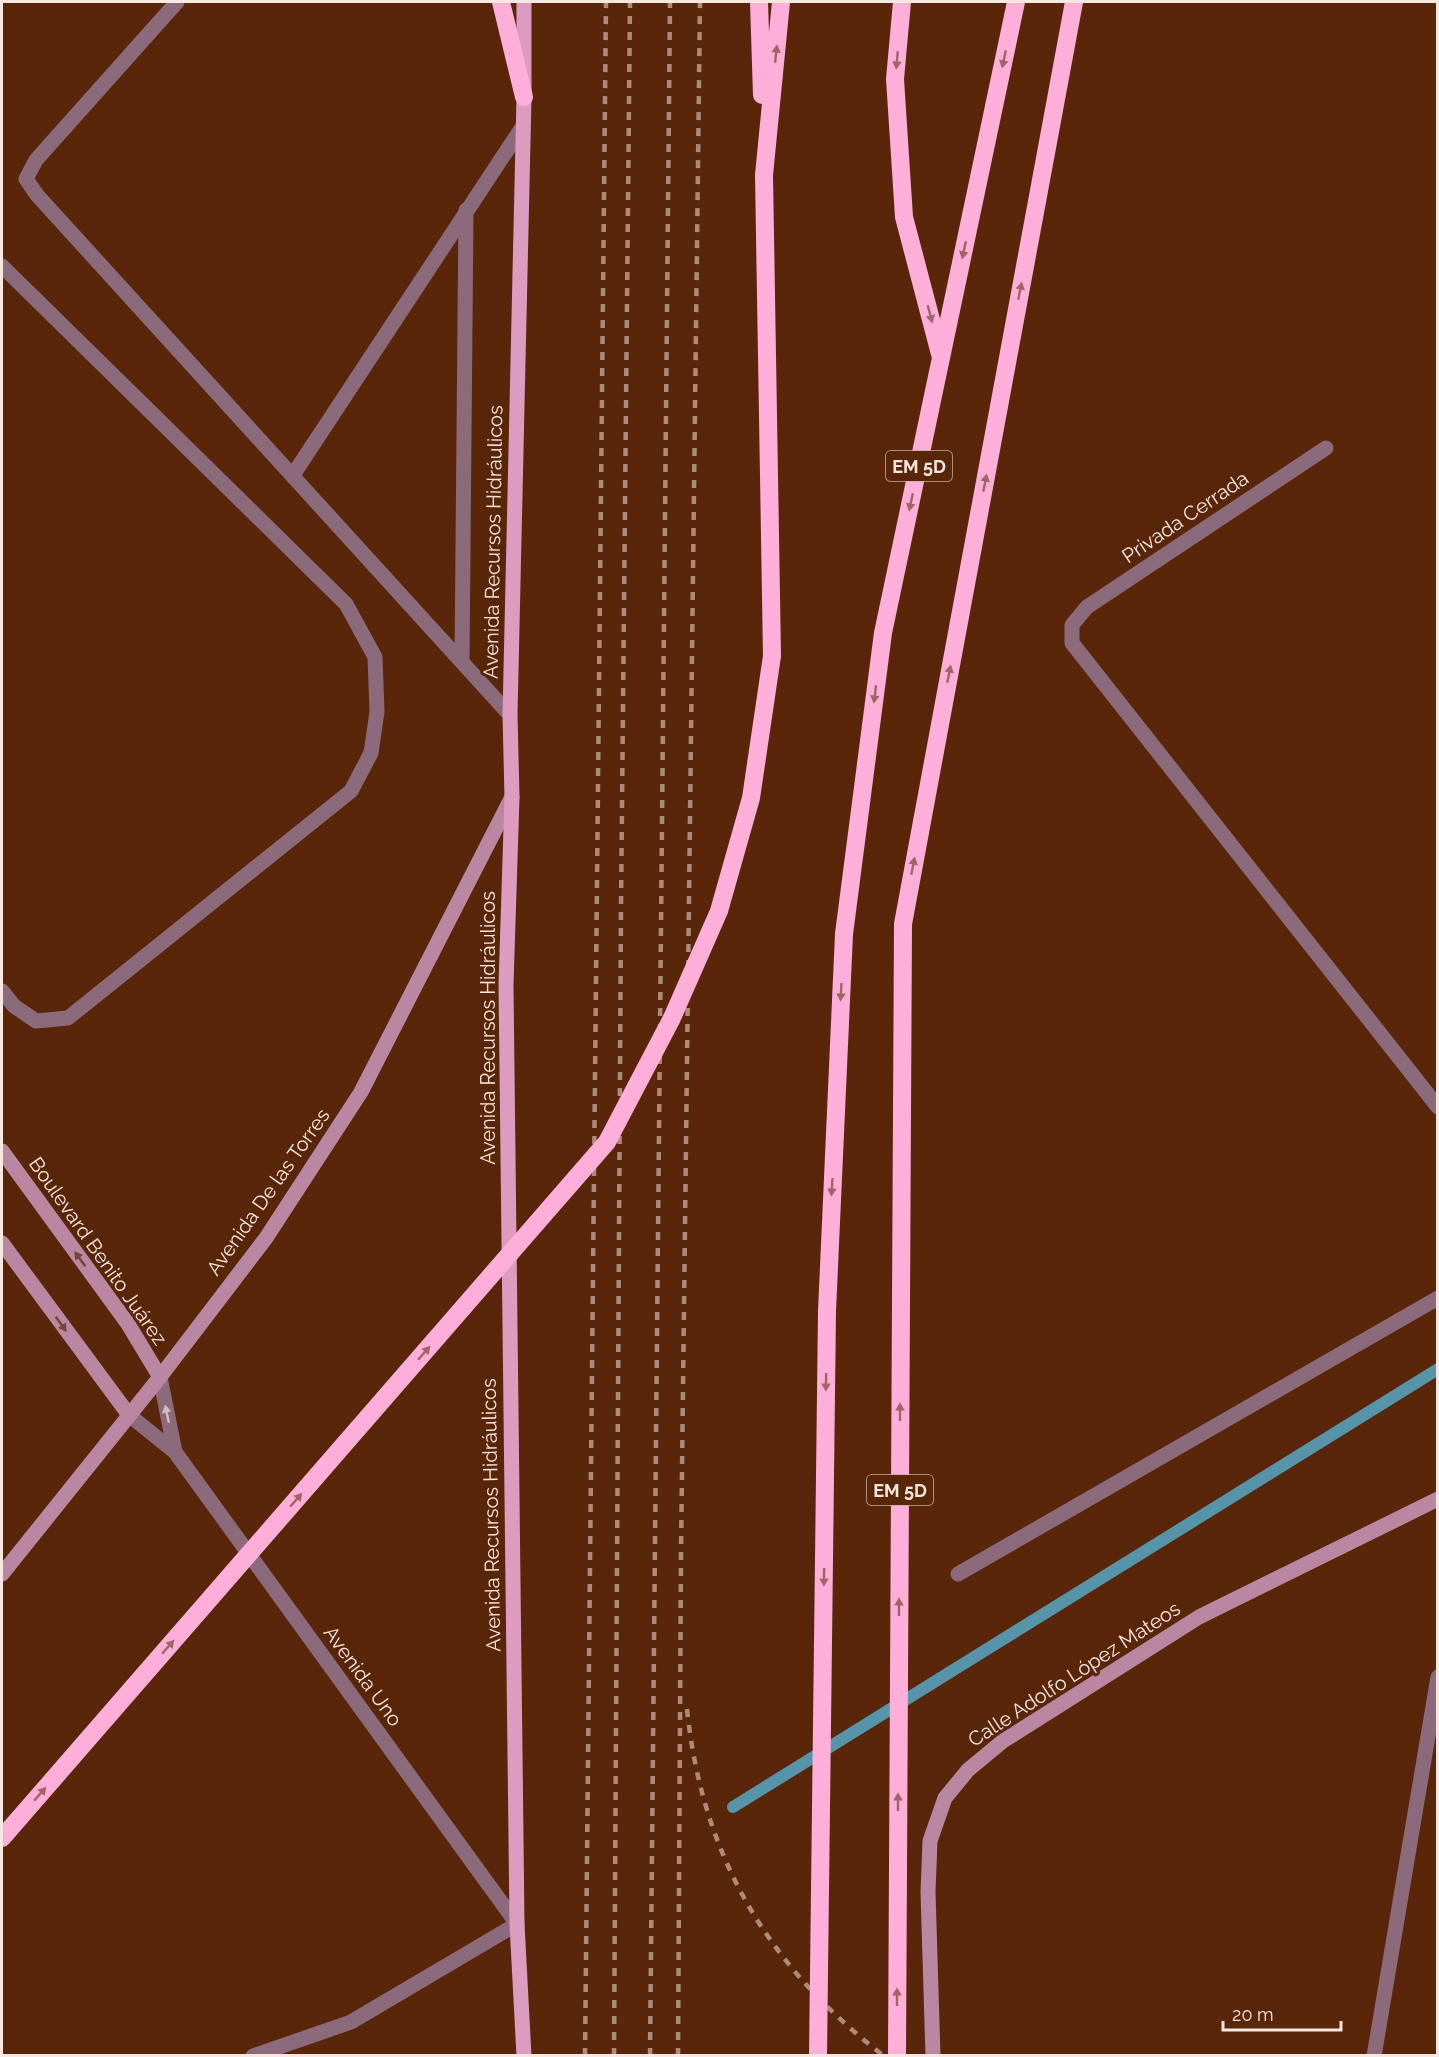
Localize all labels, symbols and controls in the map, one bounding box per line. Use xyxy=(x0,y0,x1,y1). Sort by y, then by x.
one-way arrow xyxy=(771,44,781,63)
one-way arrow xyxy=(892,50,902,69)
one-way arrow xyxy=(999,50,1008,69)
one-way arrow xyxy=(959,240,968,259)
one-way arrow xyxy=(1016,281,1025,300)
one-way arrow xyxy=(925,305,935,323)
street label: Avenida Recursos Hidráulicos xyxy=(479,405,507,679)
road number: EM 5D xyxy=(886,451,952,481)
street label: Privada Cerrada xyxy=(1117,466,1253,568)
one-way arrow xyxy=(981,473,990,492)
one-way arrow xyxy=(906,493,915,512)
one-way arrow xyxy=(945,665,954,684)
one-way arrow xyxy=(871,684,880,703)
one-way arrow xyxy=(909,856,918,875)
street label: Avenida Recursos Hidráulicos xyxy=(476,891,500,1165)
one-way arrow xyxy=(837,983,846,1002)
street label: Avenida De las Torres xyxy=(201,1104,335,1280)
street label: Boulevard Benito Juárez xyxy=(24,1152,172,1350)
one-way arrow xyxy=(828,1178,837,1197)
one-way arrow xyxy=(75,1251,87,1266)
one-way arrow xyxy=(54,1317,66,1332)
one-way arrow xyxy=(417,1346,430,1361)
one-way arrow xyxy=(821,1372,831,1391)
street label: Avenida Recursos Hidráulicos xyxy=(477,1378,505,1652)
one-way arrow xyxy=(895,1403,905,1422)
one-way arrow xyxy=(162,1405,171,1424)
road number: EM 5D xyxy=(867,1475,933,1505)
one-way arrow xyxy=(289,1493,302,1508)
one-way arrow xyxy=(819,1567,828,1586)
street label: Calle Adolfo López Mateos xyxy=(963,1596,1185,1752)
one-way arrow xyxy=(894,1598,904,1617)
street label: Avenida Uno xyxy=(319,1621,407,1731)
one-way arrow xyxy=(161,1640,174,1655)
one-way arrow xyxy=(33,1787,46,1802)
one-way arrow xyxy=(893,1793,903,1812)
one-way arrow xyxy=(893,1988,902,2007)
scale bar xyxy=(1223,1994,1342,2032)
text: 20 m xyxy=(1232,2004,1274,2025)

